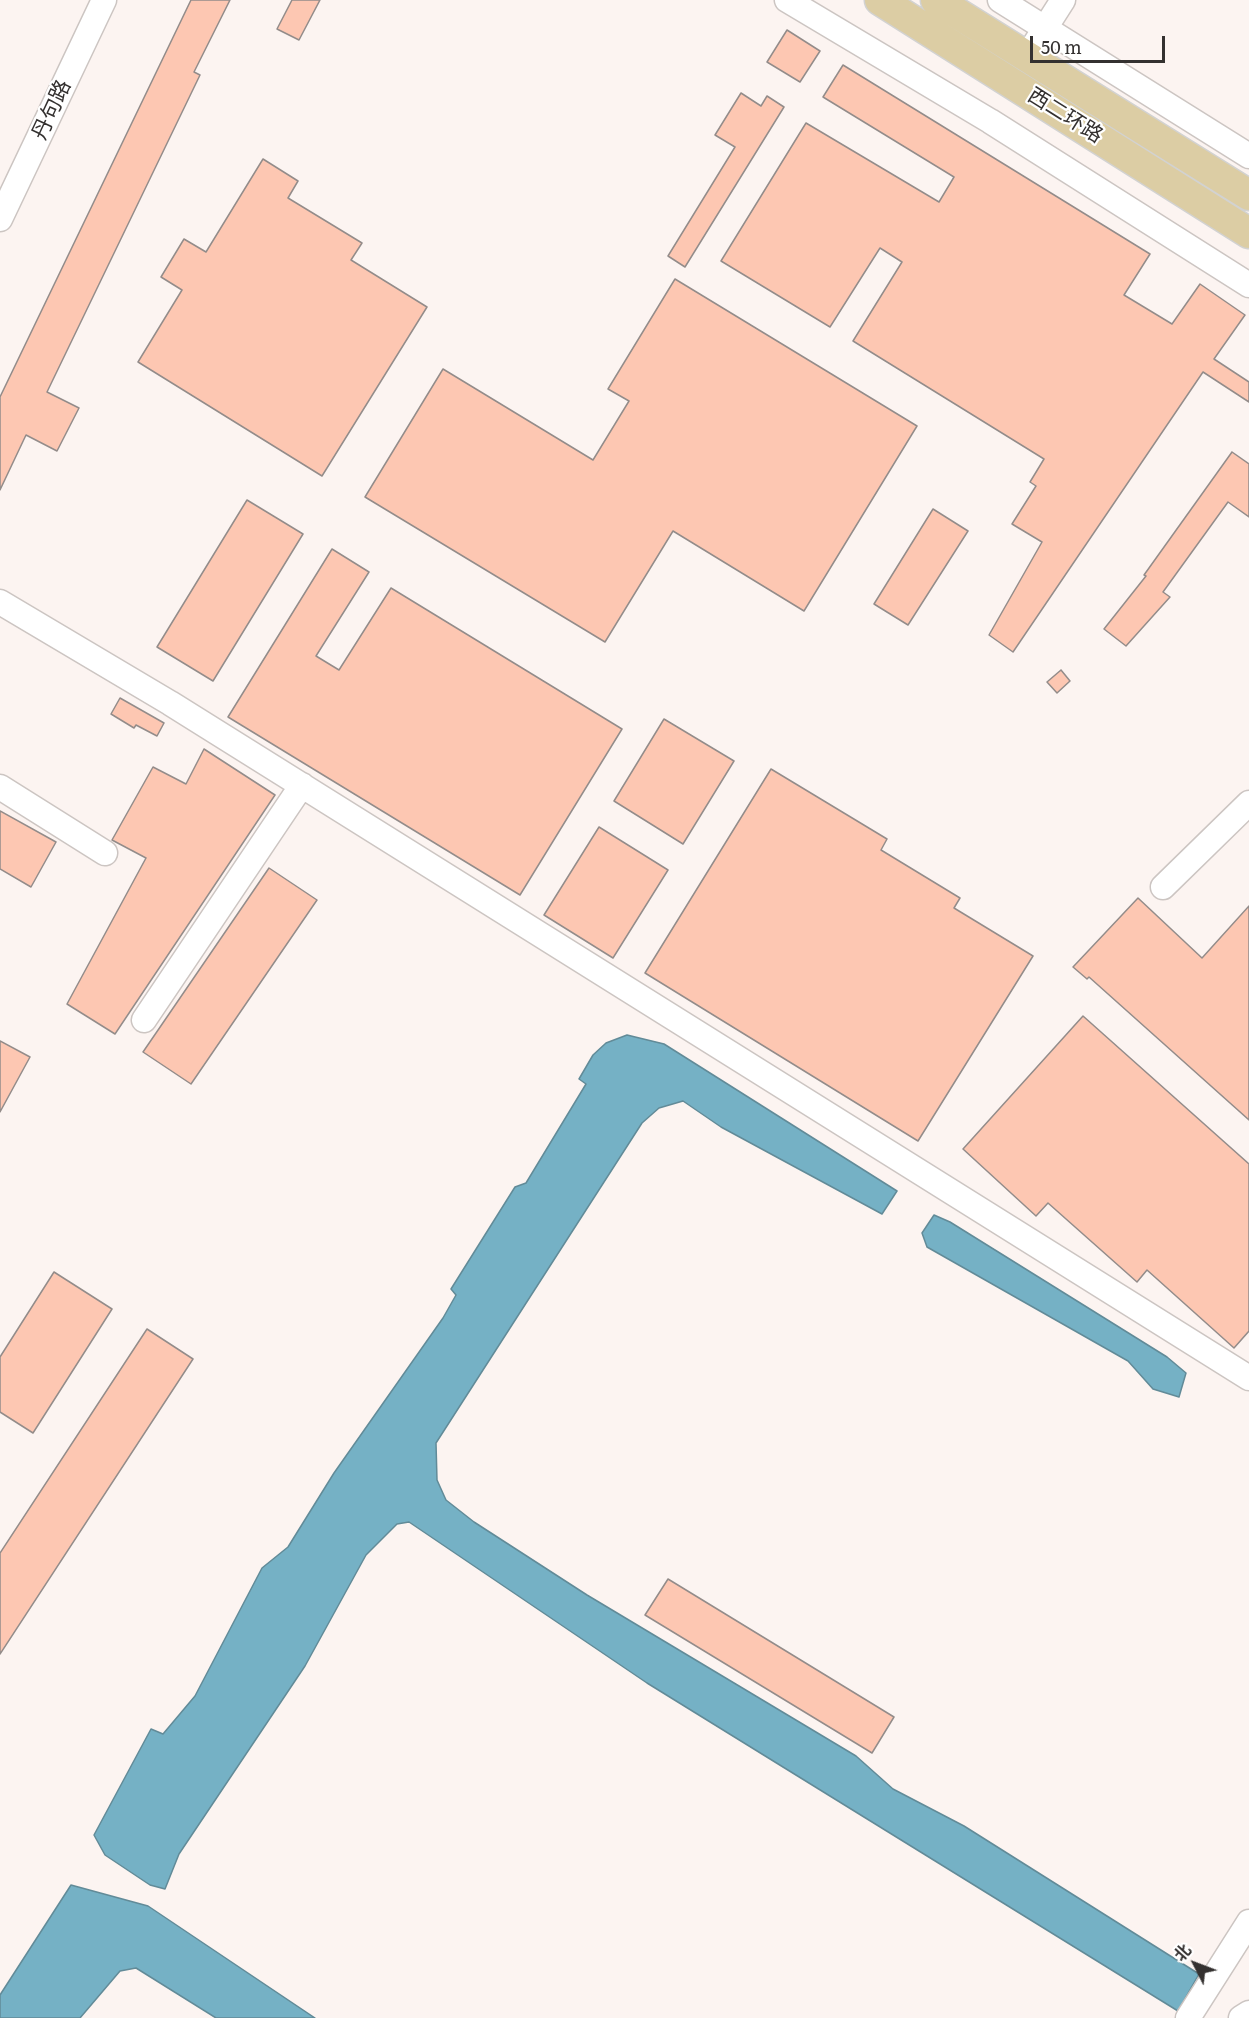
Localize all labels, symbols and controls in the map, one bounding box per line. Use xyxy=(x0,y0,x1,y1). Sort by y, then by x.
scale bar xyxy=(1033,24,1168,62)
text: 50 m xyxy=(1041,33,1082,60)
street label: 丹句路 xyxy=(27,76,77,144)
street label: 西二环路 xyxy=(1023,83,1107,149)
north arrow xyxy=(1165,1934,1225,1994)
text: 北 xyxy=(1167,1938,1196,1966)

